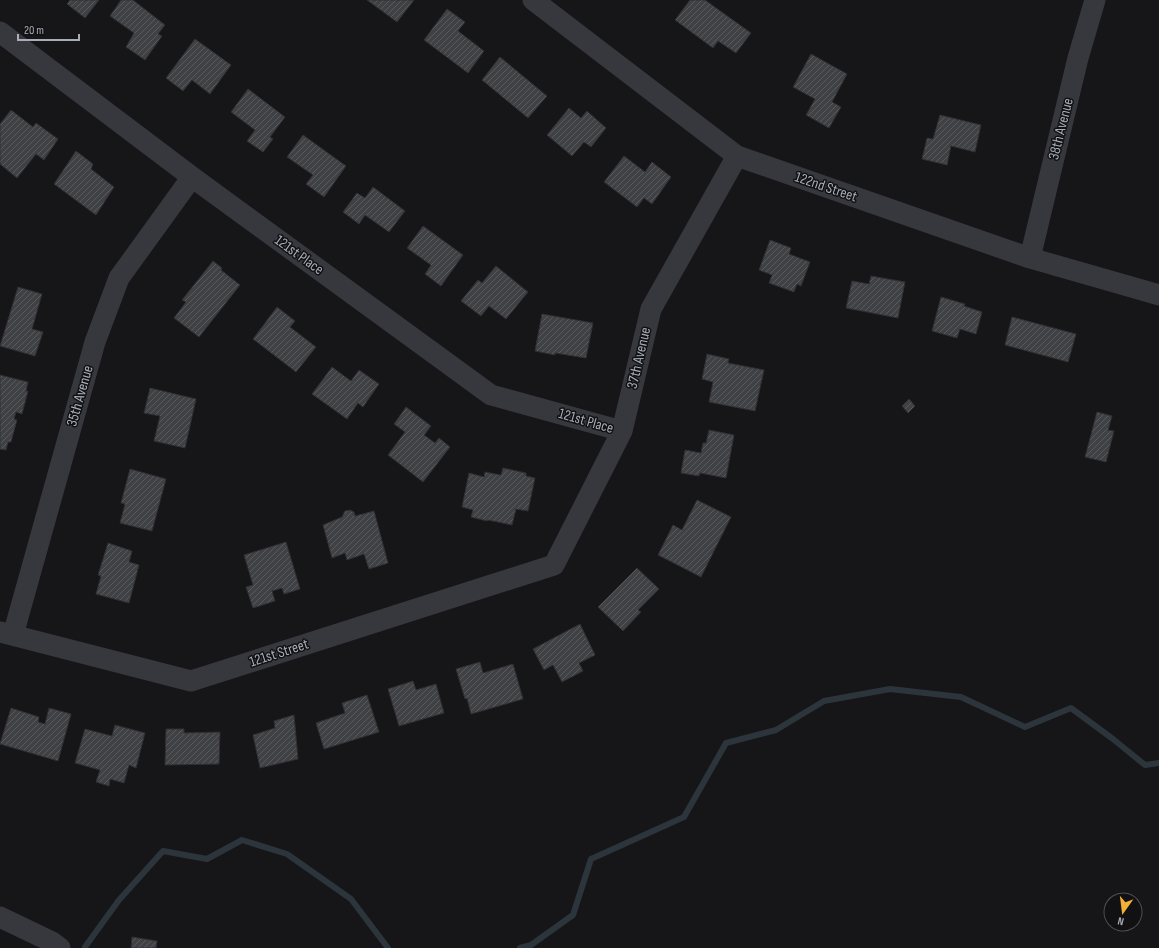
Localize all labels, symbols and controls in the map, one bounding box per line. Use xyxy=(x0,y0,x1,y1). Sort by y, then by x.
scale bar xyxy=(18,16,79,42)
text: 20 m xyxy=(24,23,44,38)
street label: 38th Avenue xyxy=(1044,96,1078,162)
street label: 122nd Street xyxy=(792,168,860,207)
street label: 121st Place xyxy=(271,231,327,279)
street label: 37th Avenue xyxy=(623,325,655,391)
street label: 35th Avenue xyxy=(62,363,98,429)
street label: 121st Place xyxy=(556,404,616,438)
street label: 121st Street xyxy=(247,634,311,671)
north arrow xyxy=(1103,892,1143,932)
text: N xyxy=(1116,914,1125,928)

